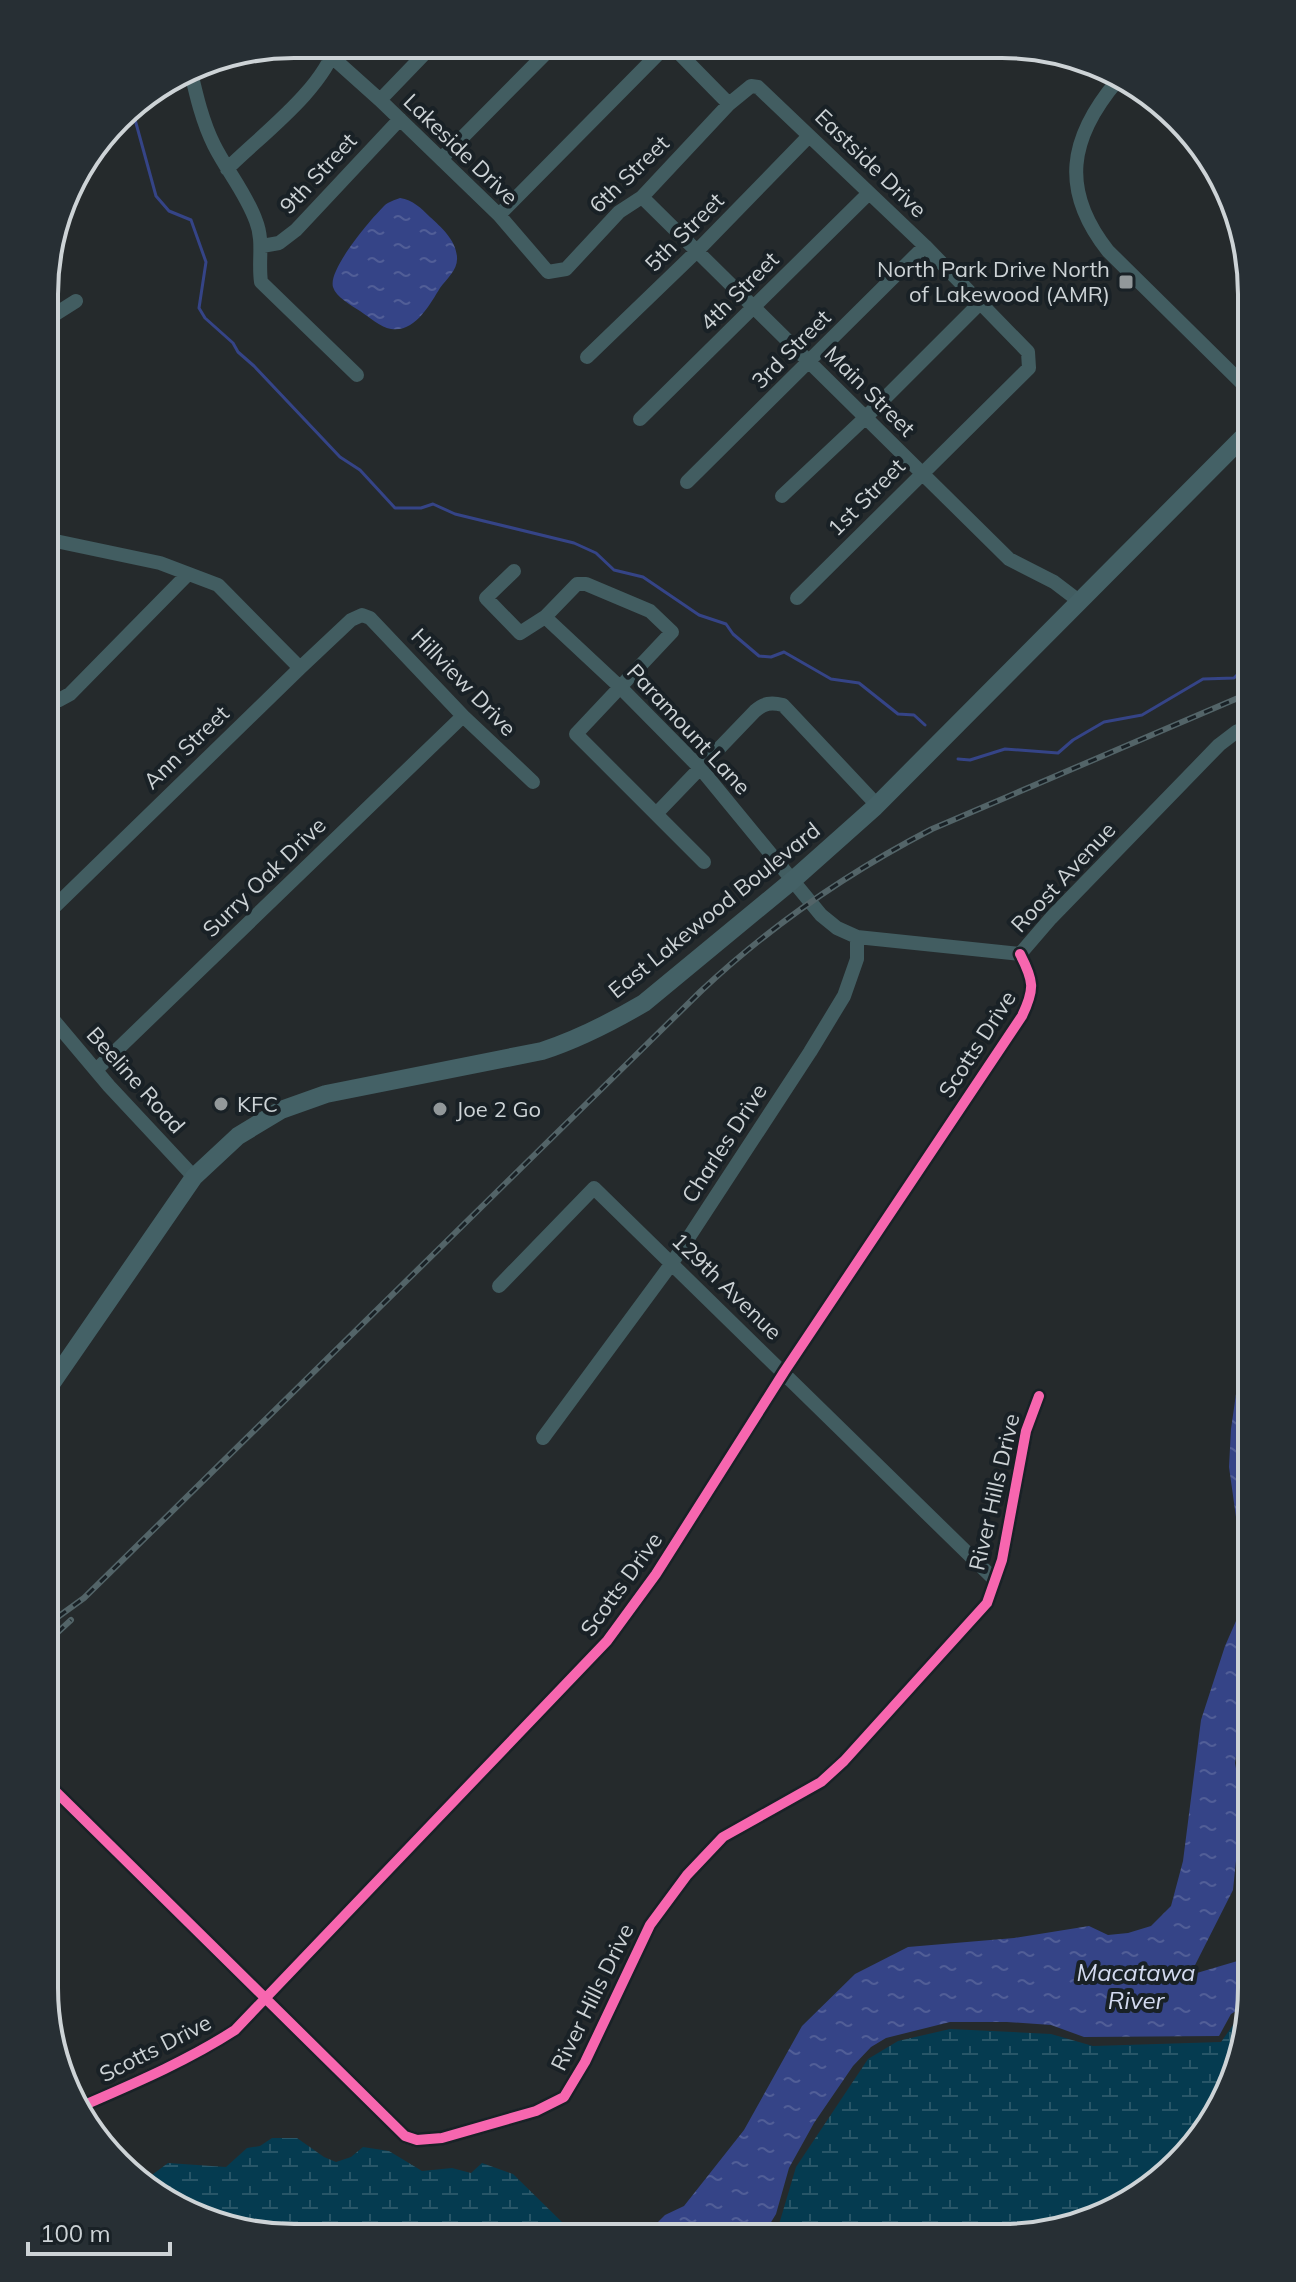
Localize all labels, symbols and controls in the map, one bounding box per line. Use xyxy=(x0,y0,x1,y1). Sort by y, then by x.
street label: Lakeside Drive xyxy=(398,87,524,211)
street label: Eastside Drive xyxy=(809,103,933,223)
street label: 9th Street xyxy=(274,127,363,219)
street label: 6th Street xyxy=(583,129,675,219)
street label: 5th Street xyxy=(639,186,730,277)
street label: 4th Street xyxy=(694,245,785,336)
place label: North Park Drive North of Lakewood (AMR) xyxy=(877,255,1110,308)
marker: North Park Drive North of Lakewood (AMR) xyxy=(1117,273,1135,291)
street label: 3rd Street xyxy=(745,303,837,395)
street label: Main Street xyxy=(819,340,921,442)
street label: 1st Street xyxy=(821,452,911,542)
street label: Hillview Drive xyxy=(406,622,522,742)
street label: Paramount Lane xyxy=(621,658,757,800)
street label: Ann Street xyxy=(137,699,235,795)
street label: Surry Oak Drive xyxy=(196,811,332,943)
street label: East Lakewood Boulevard xyxy=(602,816,826,1004)
street label: Roost Avenue xyxy=(1005,816,1121,938)
street label: Scotts Drive xyxy=(932,985,1022,1103)
street label: Beeline Road xyxy=(81,1021,191,1139)
street label: Charles Drive xyxy=(675,1078,773,1208)
place label: KFC xyxy=(237,1090,278,1118)
marker: KFC xyxy=(212,1095,230,1113)
place label: Joe 2 Go xyxy=(456,1095,541,1123)
marker: Joe 2 Go xyxy=(431,1100,449,1118)
street label: 129th Avenue xyxy=(666,1226,788,1346)
street label: River Hills Drive xyxy=(962,1411,1026,1573)
street label: Scotts Drive xyxy=(574,1527,668,1641)
street label: River Hills Drive xyxy=(544,1919,640,2075)
water label: Macatawa River xyxy=(1077,1957,1195,2015)
street label: Scotts Drive xyxy=(94,2008,216,2088)
scale bar xyxy=(28,2206,170,2256)
text: 100 m xyxy=(40,2218,111,2248)

